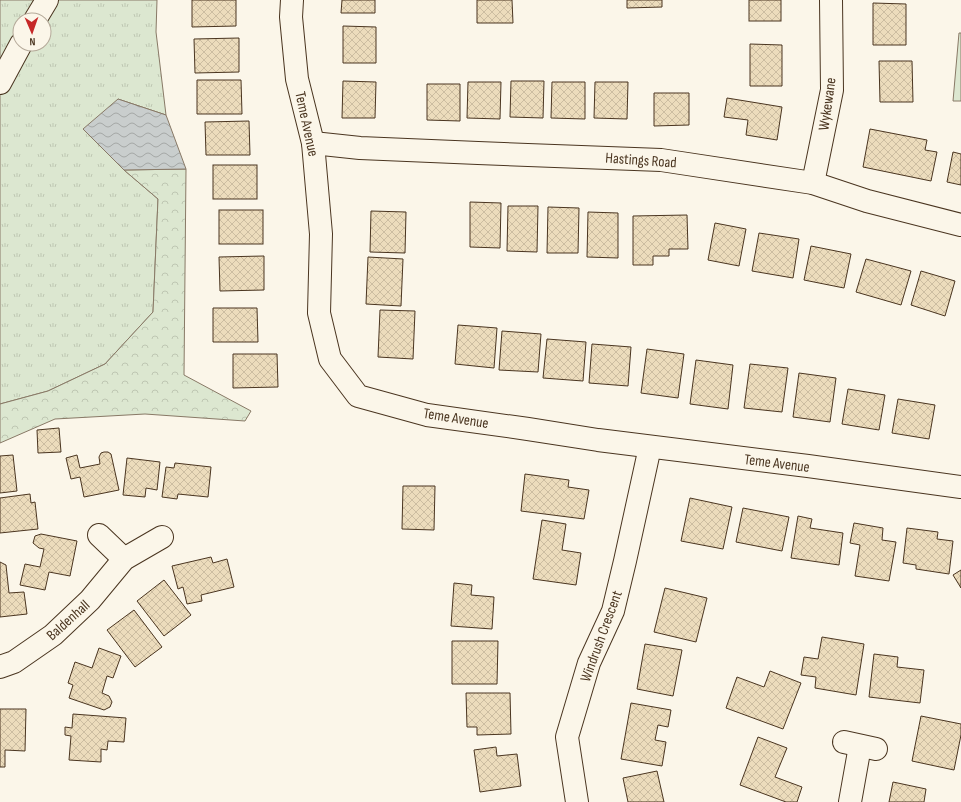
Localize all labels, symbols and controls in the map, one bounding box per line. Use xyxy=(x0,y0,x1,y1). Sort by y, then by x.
north arrow xyxy=(12,12,52,52)
text: N xyxy=(29,35,35,48)
street label: Wykewane xyxy=(814,76,841,132)
street label: Teme Avenue xyxy=(290,90,323,158)
street label: Hastings Road xyxy=(605,149,677,172)
street label: Teme Avenue xyxy=(422,404,490,433)
street label: Teme Avenue xyxy=(743,450,811,477)
street label: Windrush Crescent xyxy=(576,588,627,684)
street label: Baldenhall xyxy=(43,596,94,645)

